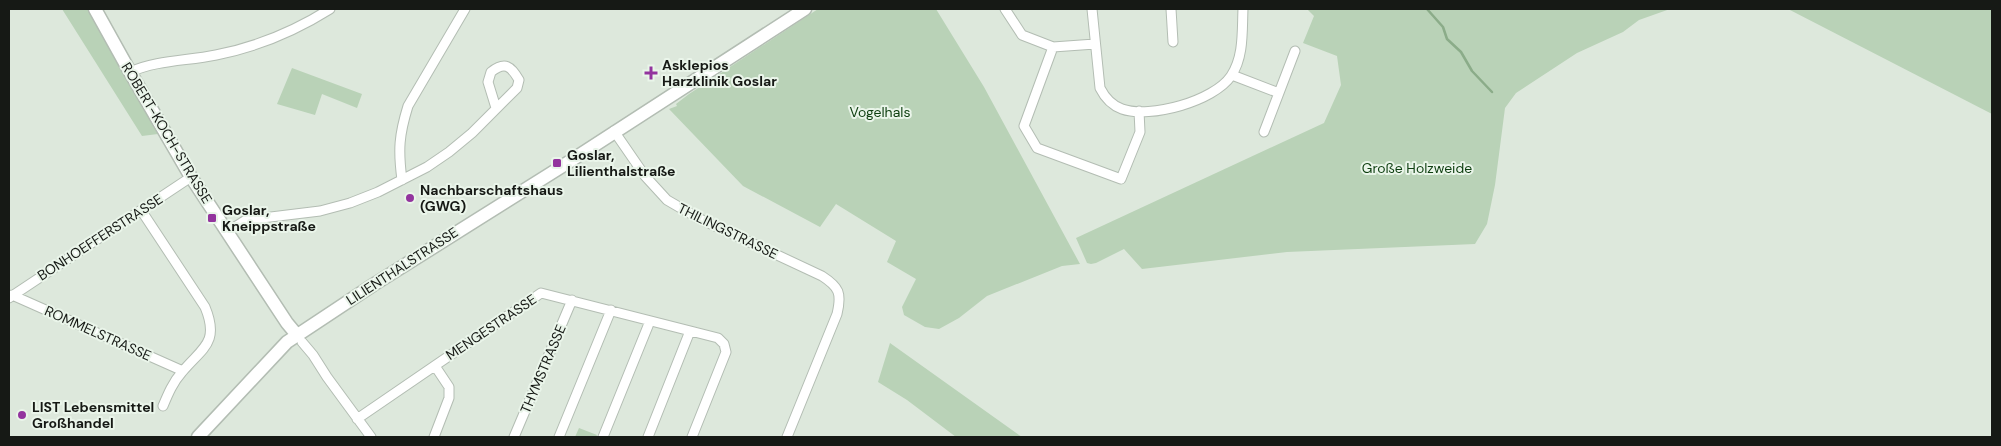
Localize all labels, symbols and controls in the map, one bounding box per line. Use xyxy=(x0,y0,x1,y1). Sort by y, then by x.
place label: Asklepios Harzklinik Goslar xyxy=(662,56,777,90)
street label: ROBERT-KOCH-STRASSE xyxy=(118,59,216,207)
marker: Asklepios Harzklinik Goslar xyxy=(644,66,658,80)
park label: Vogelhals xyxy=(850,103,910,121)
place label: Goslar, Lilienthalstraße xyxy=(567,146,676,180)
marker: Goslar, Lilienthalstraße xyxy=(551,157,563,169)
park label: Große Holzweide xyxy=(1362,159,1472,177)
place label: Nachbarschaftshaus (GWG) xyxy=(420,181,563,215)
street label: BONHOEFFERSTRASSE xyxy=(34,190,166,284)
marker: Nachbarschaftshaus (GWG) xyxy=(404,192,416,204)
street label: THILINGSTRASSE xyxy=(675,199,781,263)
place label: Goslar, Kneippstraße xyxy=(222,201,316,235)
marker: Goslar, Kneippstraße xyxy=(206,212,218,224)
street label: LILIENTHALSTRASSE xyxy=(343,223,461,309)
street label: MENGESTRASSE xyxy=(442,290,540,364)
street label: ROMMELSTRASSE xyxy=(42,301,154,365)
street label: THYMSTRASSE xyxy=(516,322,570,416)
place label: LIST Lebensmittel Großhandel xyxy=(32,398,154,432)
marker: LIST Lebensmittel Großhandel xyxy=(16,409,28,421)

